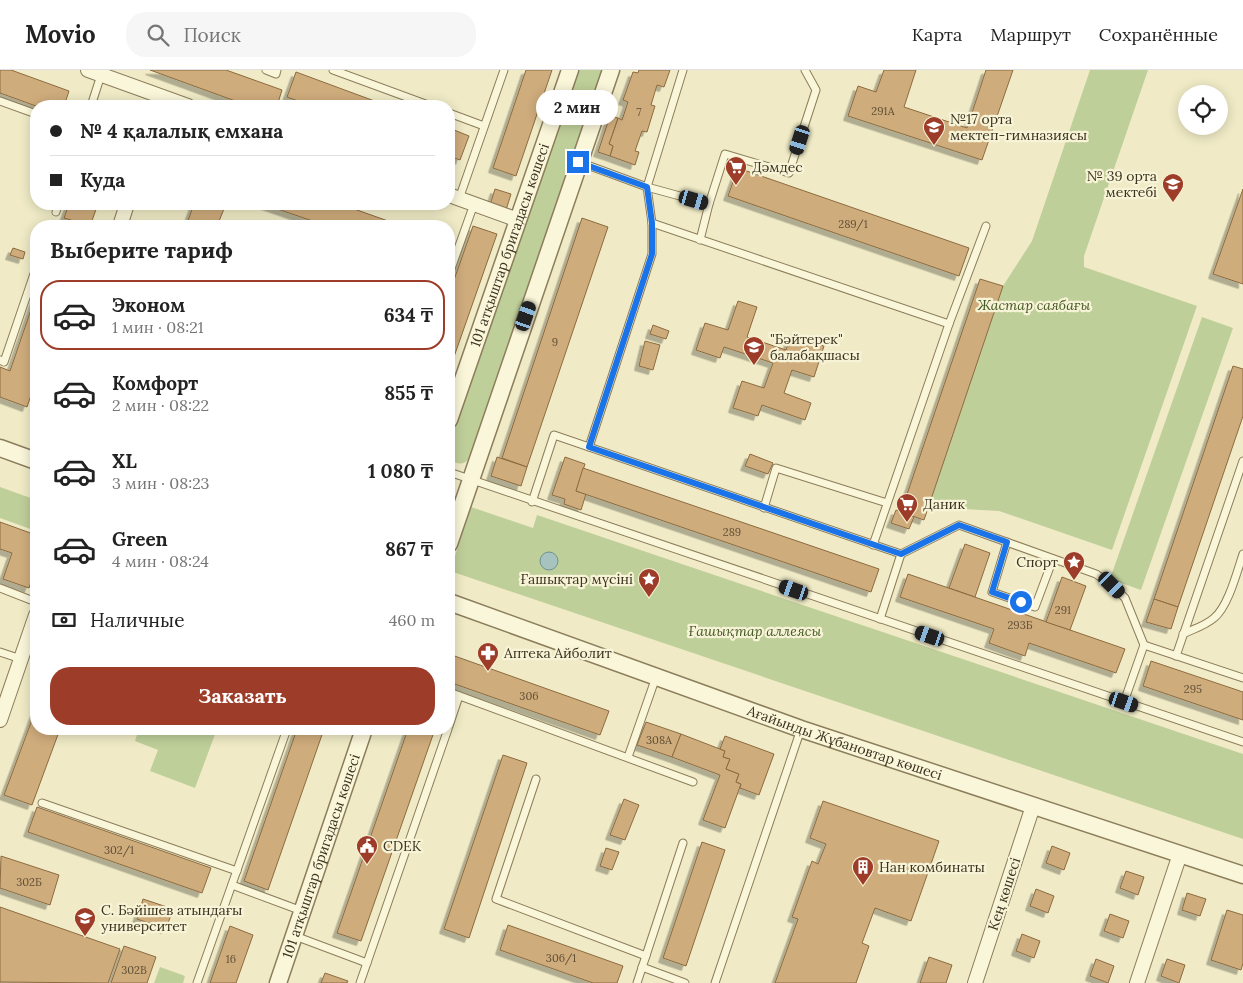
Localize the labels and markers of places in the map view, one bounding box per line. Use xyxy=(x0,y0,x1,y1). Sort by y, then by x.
place label: №17 орта мектеп-гимназиясы xyxy=(950,110,1087,144)
school or university icon: №17 орта мектеп-гимназиясы xyxy=(922,115,946,146)
supermarket icon: Дәмдес xyxy=(724,155,748,186)
place label: Дәмдес xyxy=(752,158,803,176)
place label: № 39 орта мектебі xyxy=(1087,167,1157,201)
school or university icon: № 39 орта мектебі xyxy=(1161,172,1185,203)
place label: "Бәйтерек" балабақшасы xyxy=(770,330,860,364)
school or university icon: "Бәйтерек" балабақшасы xyxy=(742,335,766,366)
supermarket icon: Даник xyxy=(895,492,919,523)
place label: Даник xyxy=(923,495,965,513)
place icon: Спорт xyxy=(1062,550,1086,581)
place label: Спорт xyxy=(1016,553,1058,571)
place icon: Ғашықтар мүсіні xyxy=(637,567,661,598)
place label: Ғашықтар мүсіні xyxy=(520,570,633,588)
pharmacy icon: Аптека Айболит xyxy=(476,641,500,672)
place label: Аптека Айболит xyxy=(503,644,612,662)
public building icon: CDEK xyxy=(355,834,379,865)
place label: CDEK xyxy=(383,837,422,855)
building icon: Нан комбинаты xyxy=(851,855,875,886)
place label: Нан комбинаты xyxy=(879,858,985,876)
place label: С. Бәйішев атындағы университет xyxy=(101,901,242,935)
school or university icon: С. Бәйішев атындағы университет xyxy=(73,906,97,937)

